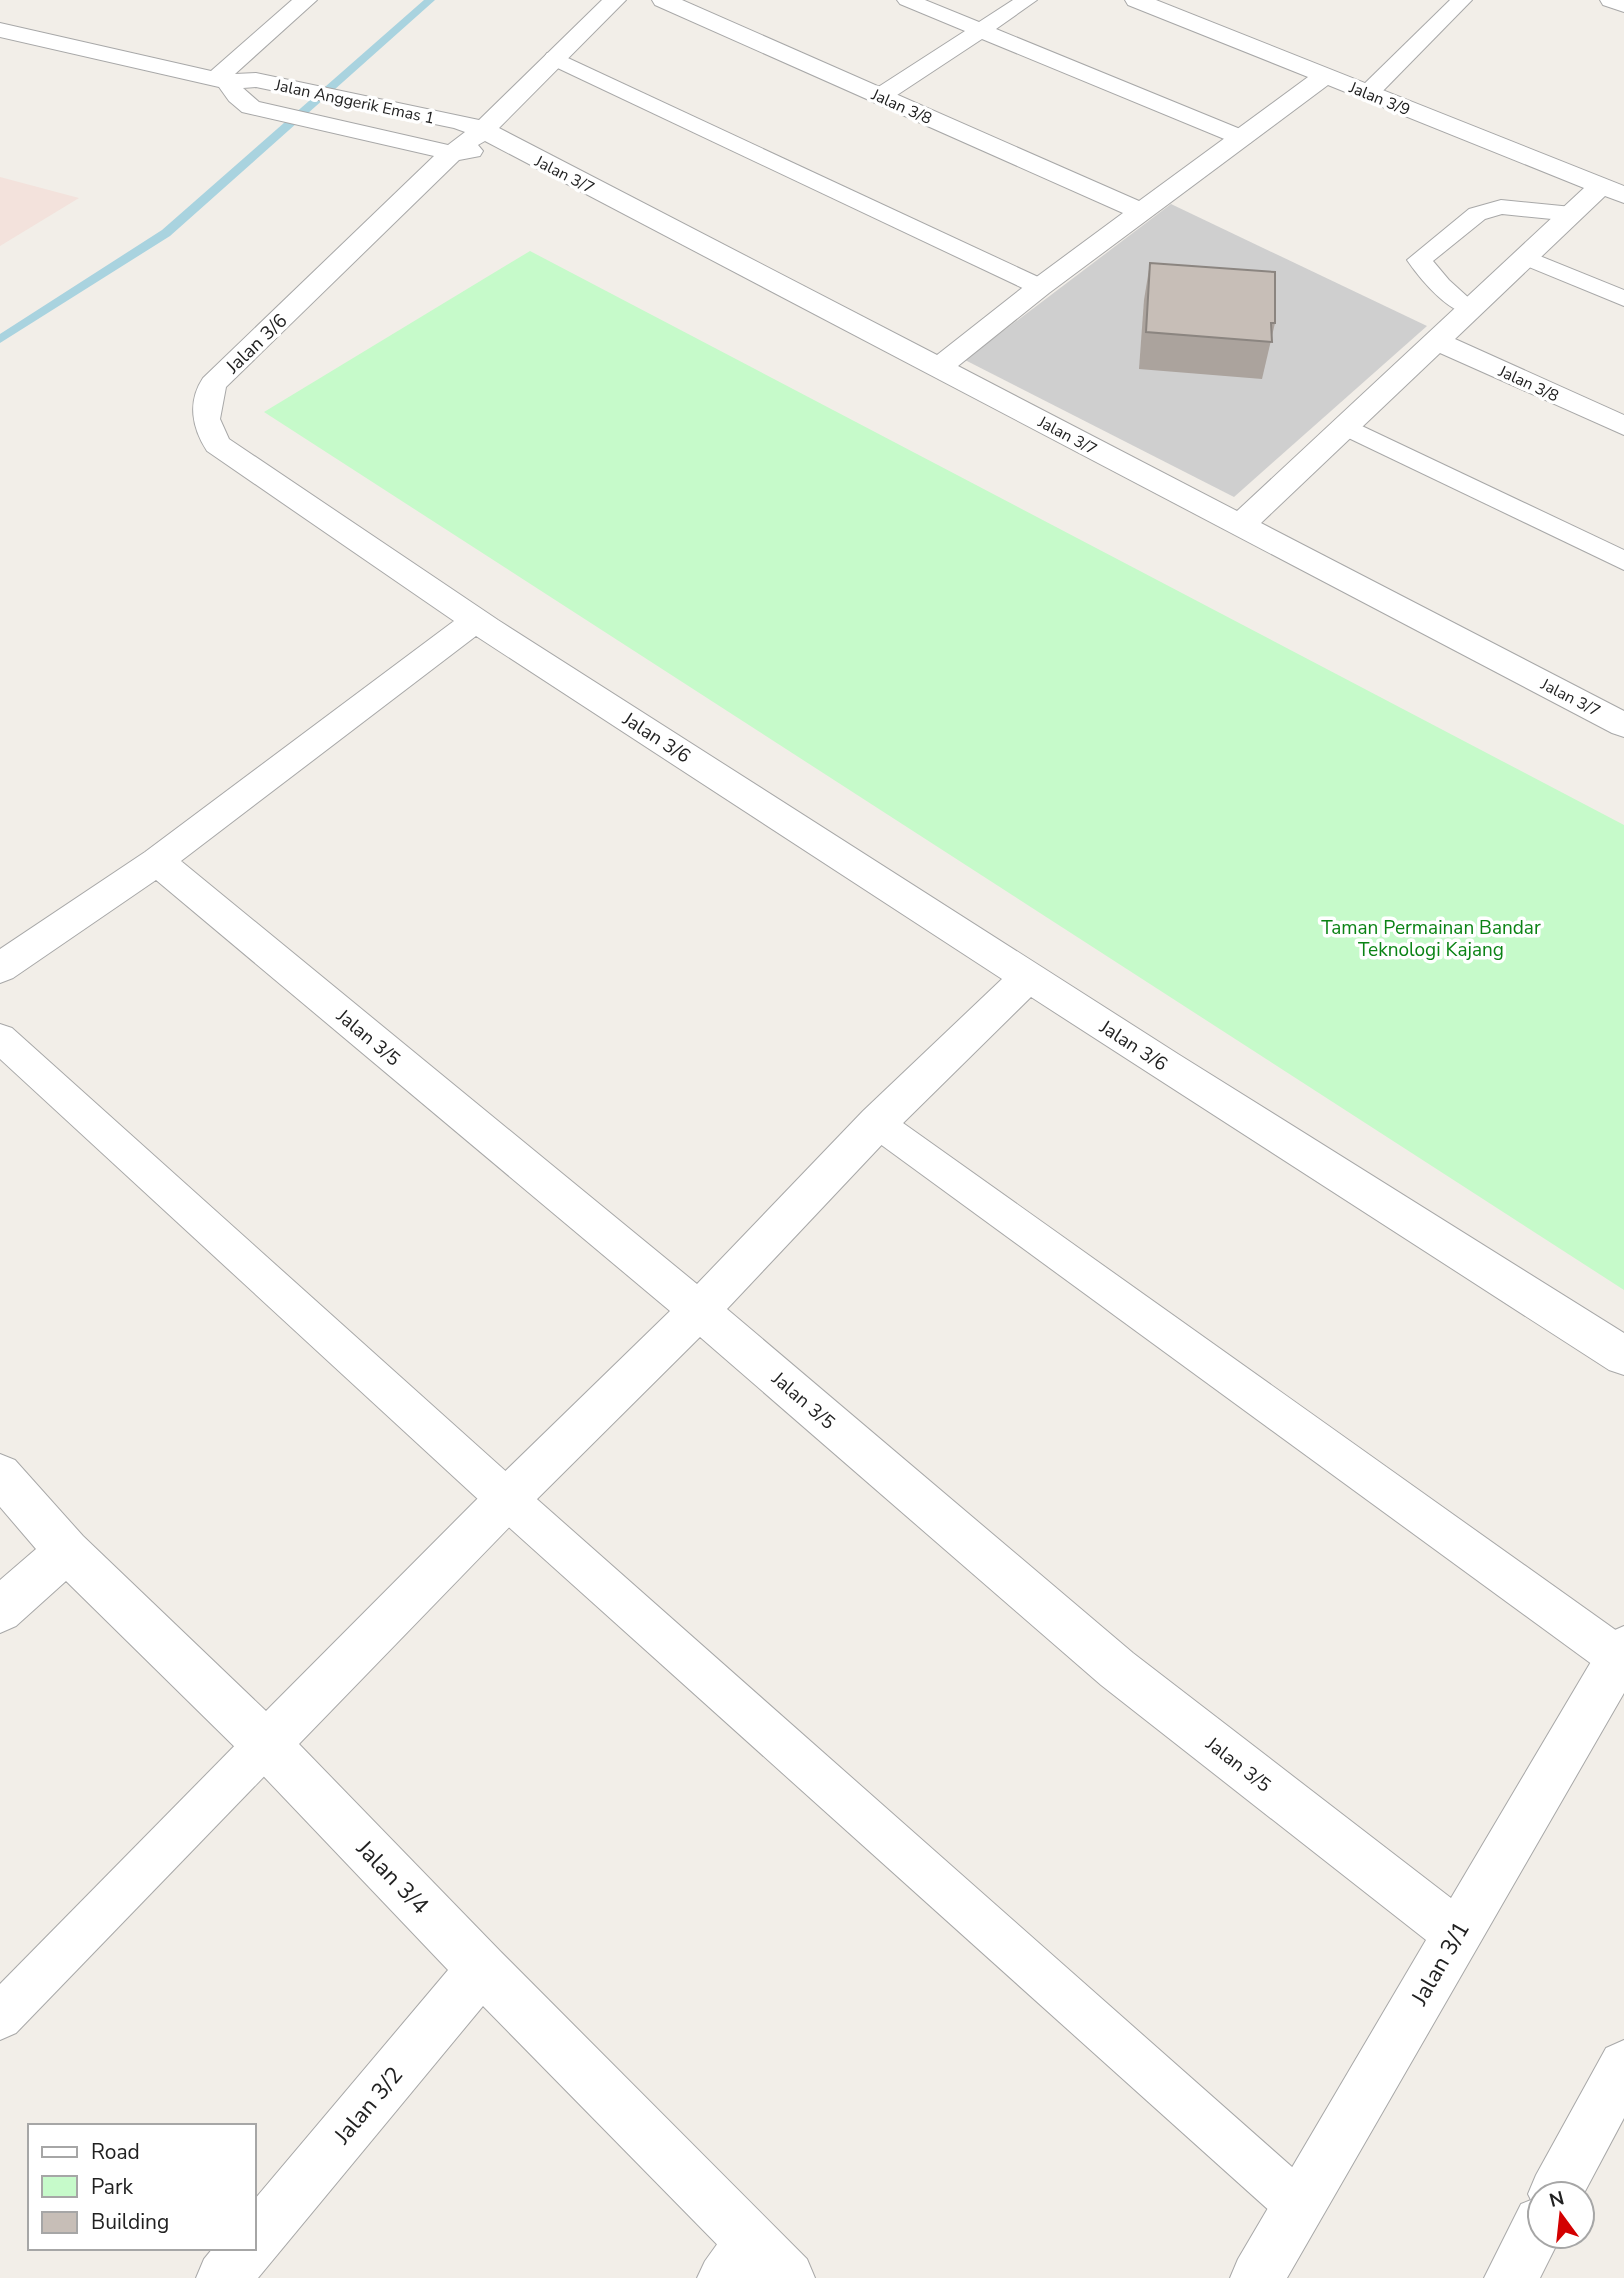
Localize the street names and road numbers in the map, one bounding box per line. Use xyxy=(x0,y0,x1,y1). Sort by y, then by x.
street label: Jalan Anggerik Emas 1 xyxy=(272,74,437,130)
street label: Jalan 3/9 xyxy=(1345,76,1413,121)
street label: Jalan 3/8 xyxy=(867,83,935,130)
street label: Jalan 3/7 xyxy=(530,150,598,199)
street label: Jalan 3/6 xyxy=(220,308,293,380)
street label: Jalan 3/8 xyxy=(1494,360,1562,407)
street label: Jalan 3/7 xyxy=(1033,411,1101,461)
street label: Jalan 3/7 xyxy=(1536,673,1604,722)
street label: Jalan 3/6 xyxy=(617,706,695,769)
street label: Jalan 3/5 xyxy=(330,1003,406,1072)
street label: Jalan 3/6 xyxy=(1094,1014,1172,1077)
street label: Jalan 3/5 xyxy=(765,1365,840,1435)
street label: Jalan 3/5 xyxy=(1200,1731,1276,1798)
street label: Jalan 3/4 xyxy=(349,1833,436,1921)
street label: Jalan 3/1 xyxy=(1404,1916,1477,2012)
street label: Jalan 3/2 xyxy=(326,2060,410,2151)

